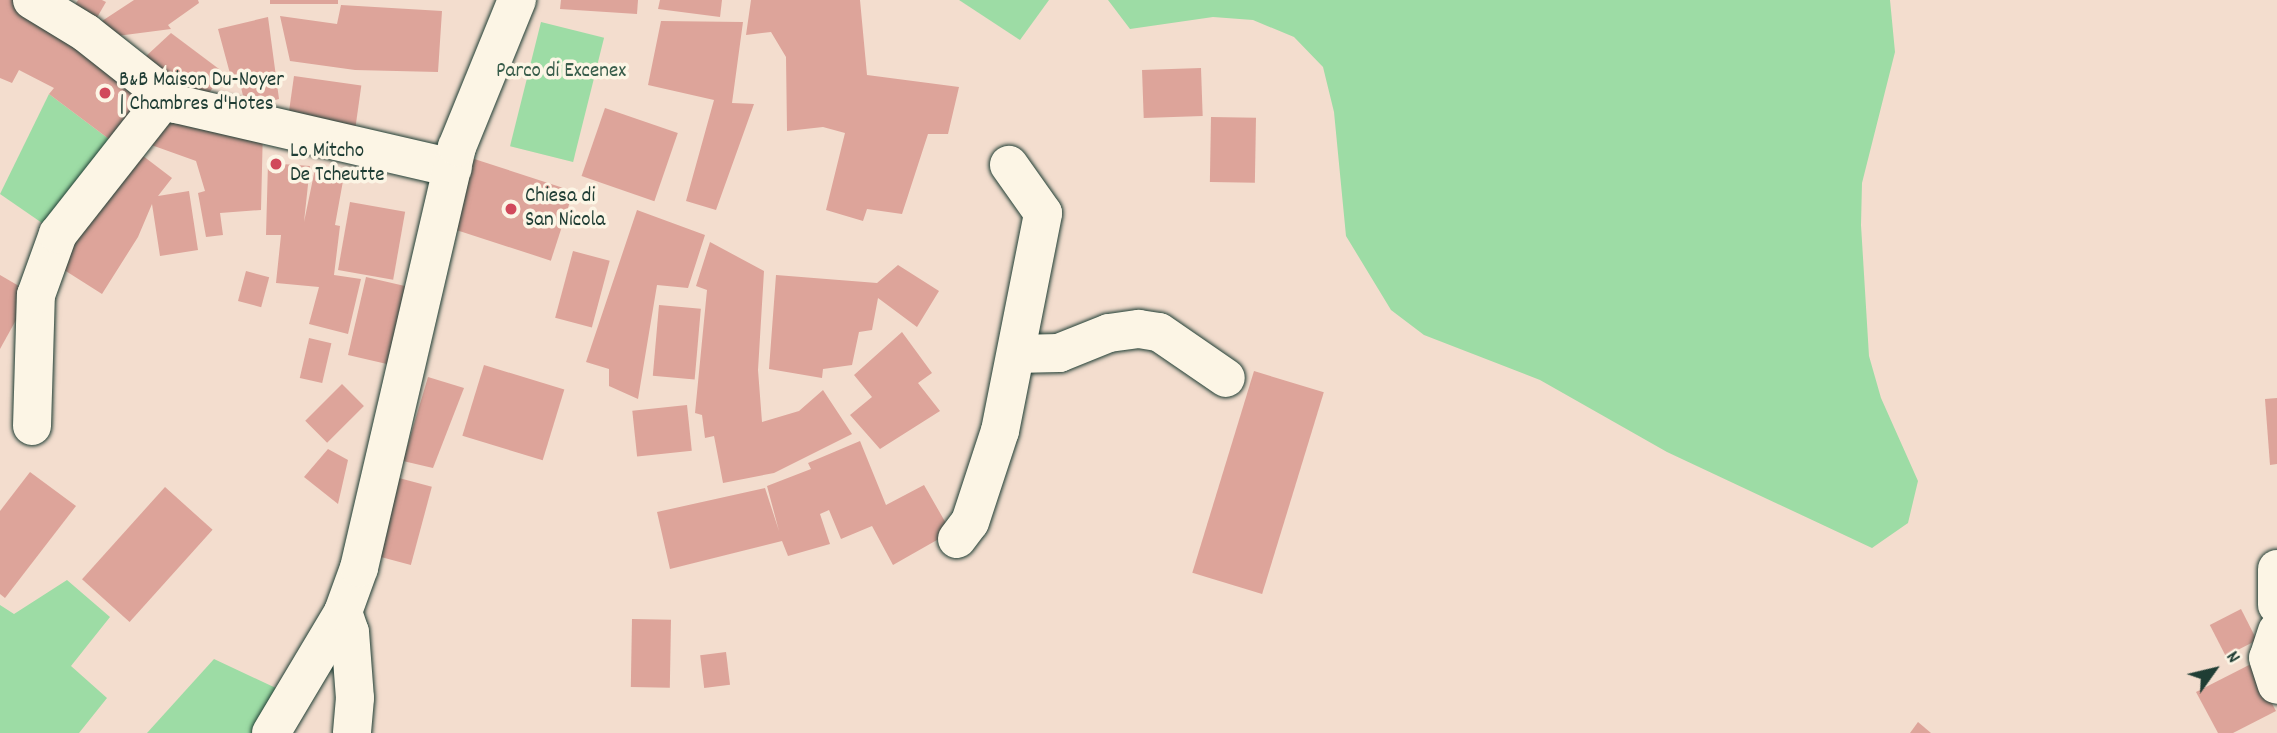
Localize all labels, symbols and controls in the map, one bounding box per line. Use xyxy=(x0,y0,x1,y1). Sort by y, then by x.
park label: Parco di Excenex xyxy=(496,59,626,85)
place label: B&B Maison Du-Noyer | Chambres d'Hotes xyxy=(119,68,284,118)
marker: B&B Maison Du-Noyer | Chambres d'Hotes xyxy=(97,85,113,101)
place label: Lo Mitcho De Tcheutte xyxy=(290,139,384,189)
marker: Lo Mitcho De Tcheutte xyxy=(268,156,284,172)
place label: Chiesa di San Nicola xyxy=(525,184,605,234)
marker: Chiesa di San Nicola xyxy=(503,201,519,217)
north arrow xyxy=(2179,635,2249,705)
text: N xyxy=(2218,647,2246,669)

